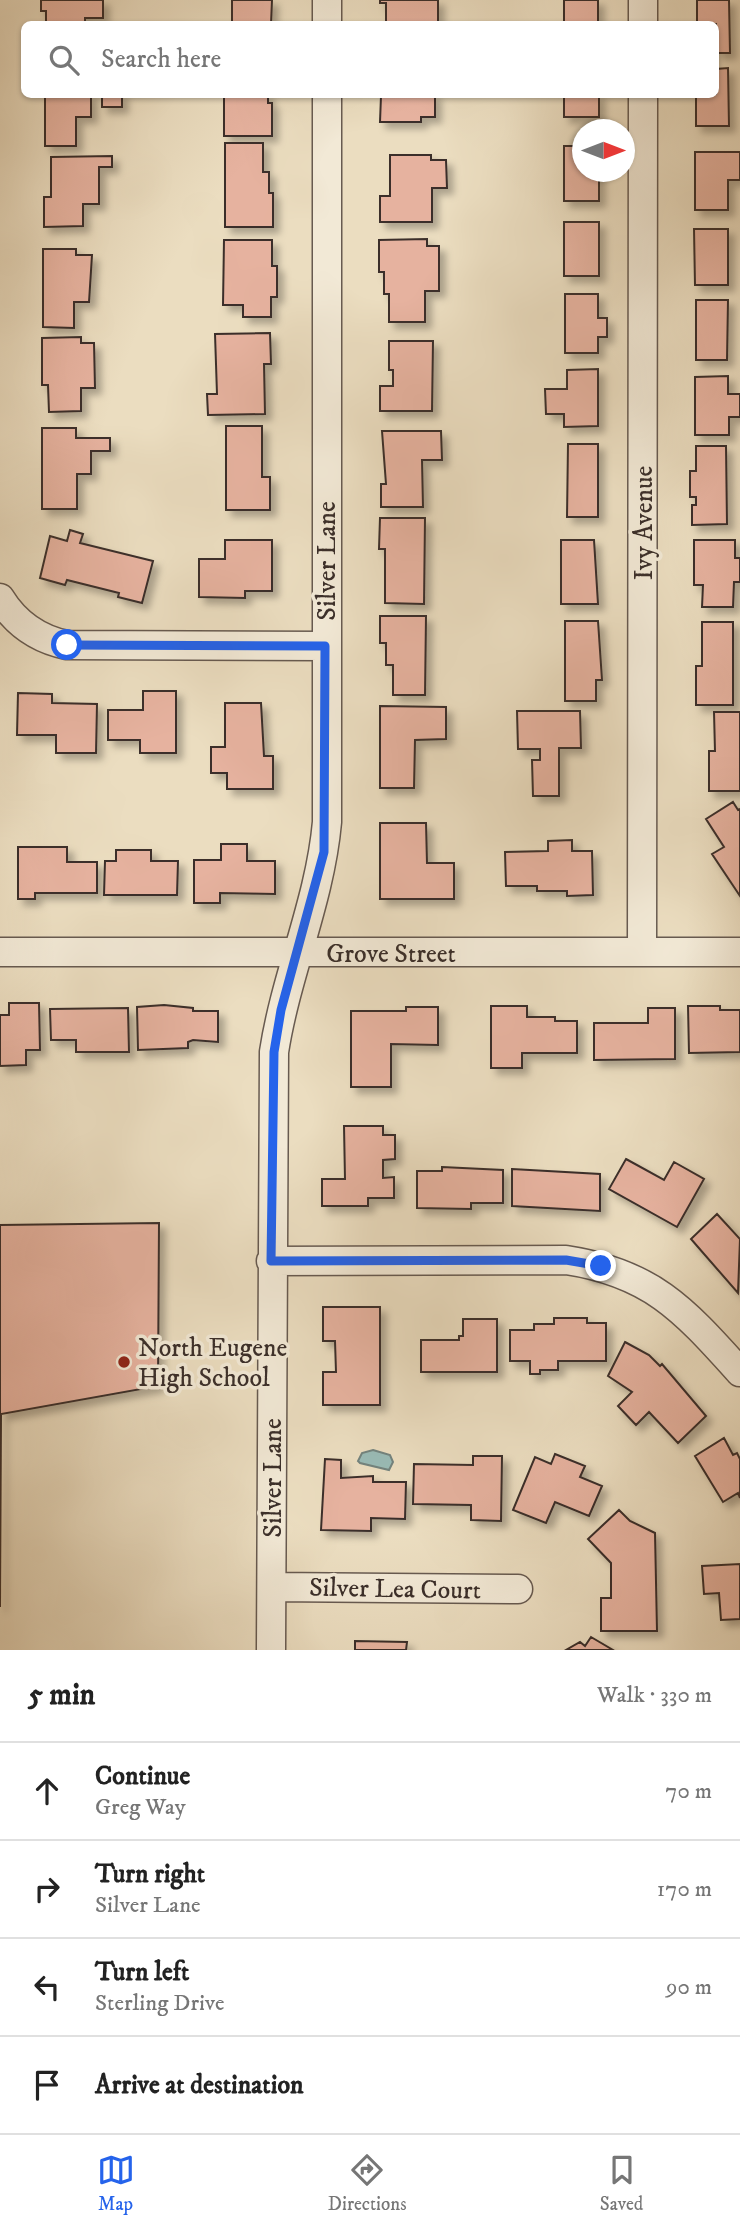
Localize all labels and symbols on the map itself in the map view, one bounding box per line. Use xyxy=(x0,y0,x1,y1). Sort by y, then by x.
north arrow xyxy=(572,119,635,182)
street label: Ivy Avenue xyxy=(628,466,661,580)
street label: Silver Lane xyxy=(311,501,344,621)
route start xyxy=(51,629,82,660)
street label: Grove Street xyxy=(326,938,456,971)
route end xyxy=(585,1250,616,1281)
place label: North Eugene High School xyxy=(138,1332,287,1395)
marker: North Eugene High School xyxy=(116,1354,132,1370)
street label: Silver Lane xyxy=(257,1418,290,1538)
street label: Silver Lea Court xyxy=(309,1572,481,1607)

